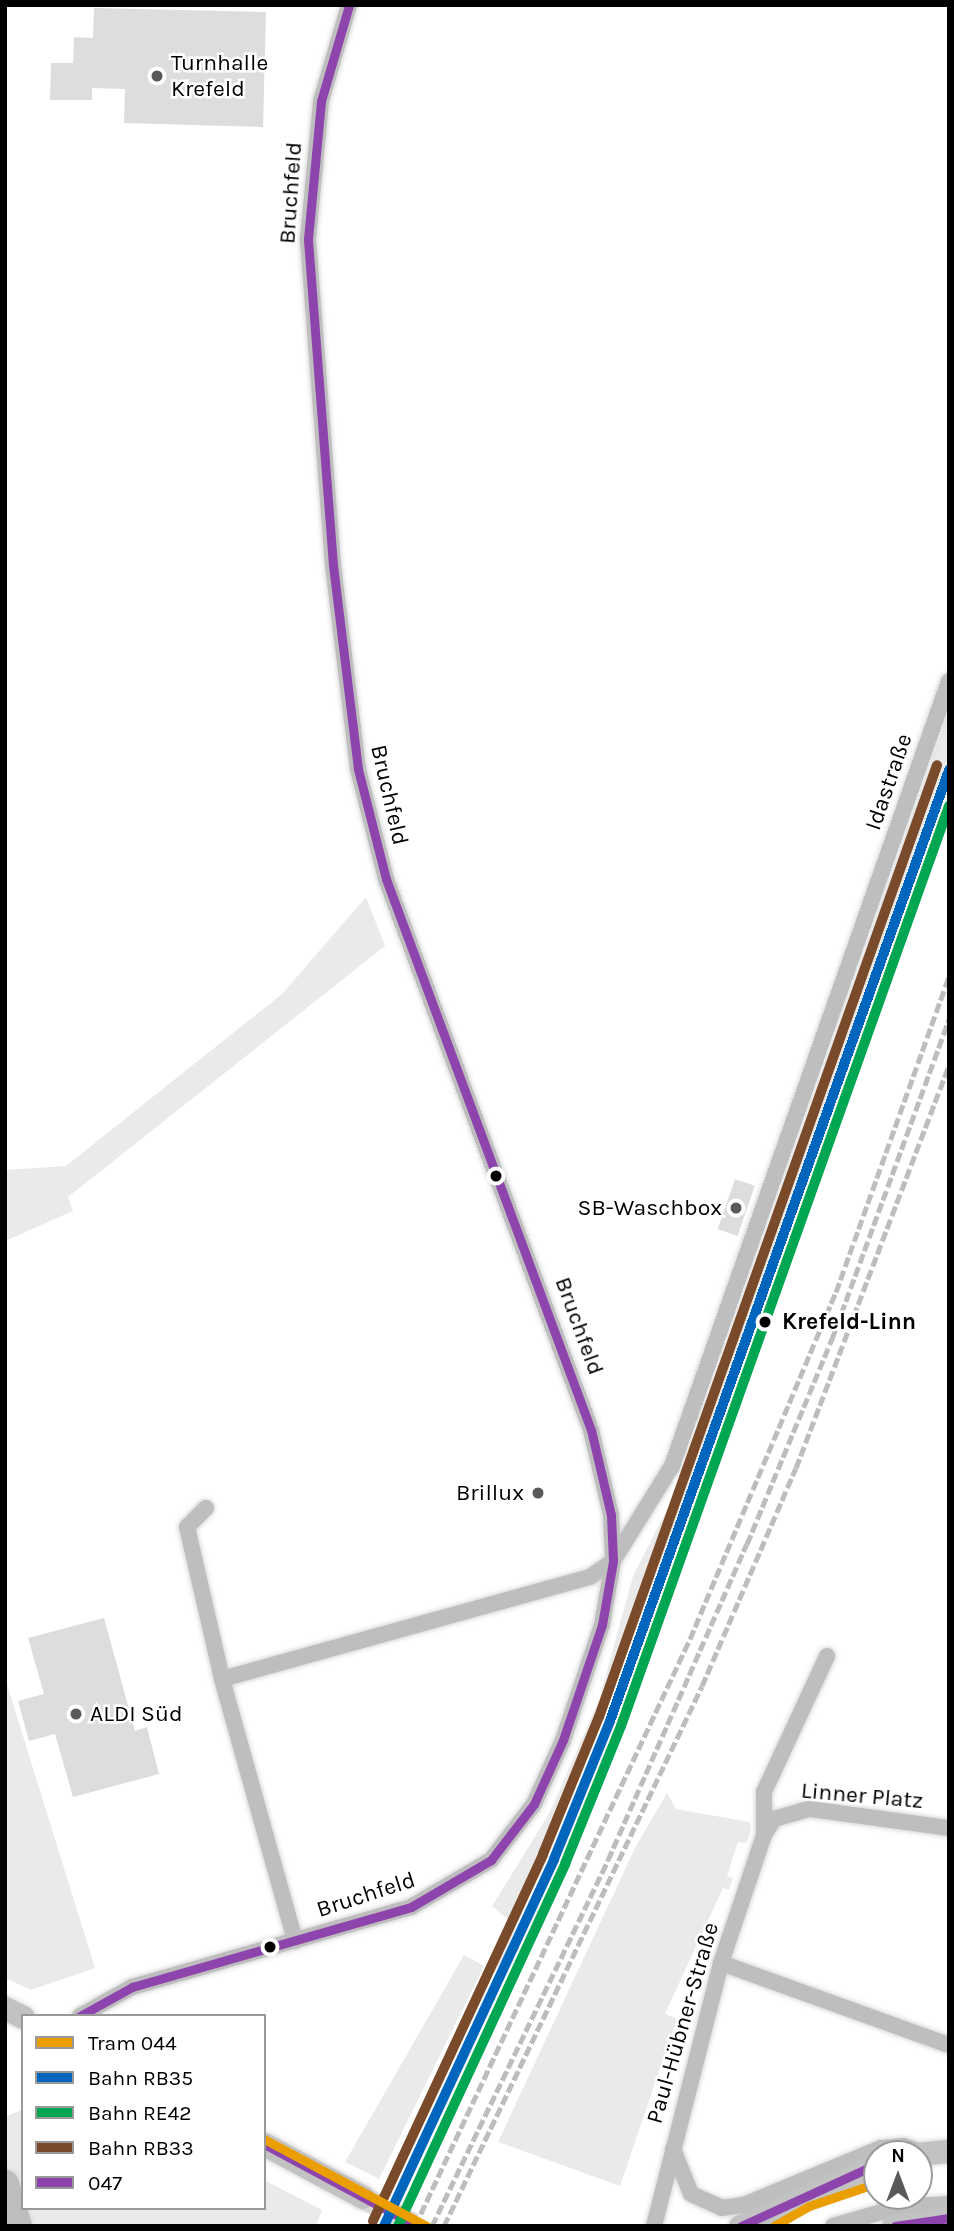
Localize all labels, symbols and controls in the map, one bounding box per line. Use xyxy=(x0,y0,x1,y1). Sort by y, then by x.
place label: Turnhalle Krefeld xyxy=(171,49,268,103)
marker: Turnhalle Krefeld xyxy=(149,68,165,84)
street label: Bruchfeld xyxy=(274,141,308,245)
street label: Idastraße xyxy=(860,730,918,834)
street label: Bruchfeld xyxy=(364,742,414,848)
unlabelled marker xyxy=(489,1169,503,1183)
place label: SB-Waschbox xyxy=(578,1194,722,1222)
marker: SB-Waschbox xyxy=(728,1200,744,1216)
street label: Bruchfeld xyxy=(549,1273,609,1379)
place label: Krefeld-Linn xyxy=(782,1308,916,1336)
marker: Krefeld-Linn xyxy=(754,1311,776,1333)
place label: Brillux xyxy=(456,1479,524,1507)
marker: Brillux xyxy=(530,1485,546,1501)
place label: ALDI Süd xyxy=(90,1700,183,1728)
marker: ALDI Süd xyxy=(68,1706,84,1722)
street label: Linner Platz xyxy=(800,1777,924,1815)
street label: Bruchfeld xyxy=(313,1866,419,1924)
street label: Paul-Hübner-Straße xyxy=(641,1919,725,2127)
unlabelled marker xyxy=(263,1940,277,1954)
legend xyxy=(21,2014,266,2210)
text: Tram 044 xyxy=(88,2031,177,2055)
text: Bahn RB35 xyxy=(88,2066,193,2090)
text: Bahn RE42 xyxy=(88,2101,192,2125)
text: Bahn RB33 xyxy=(88,2136,194,2160)
north arrow xyxy=(863,2140,933,2210)
text: N xyxy=(891,2145,905,2167)
text: 047 xyxy=(88,2171,122,2195)

